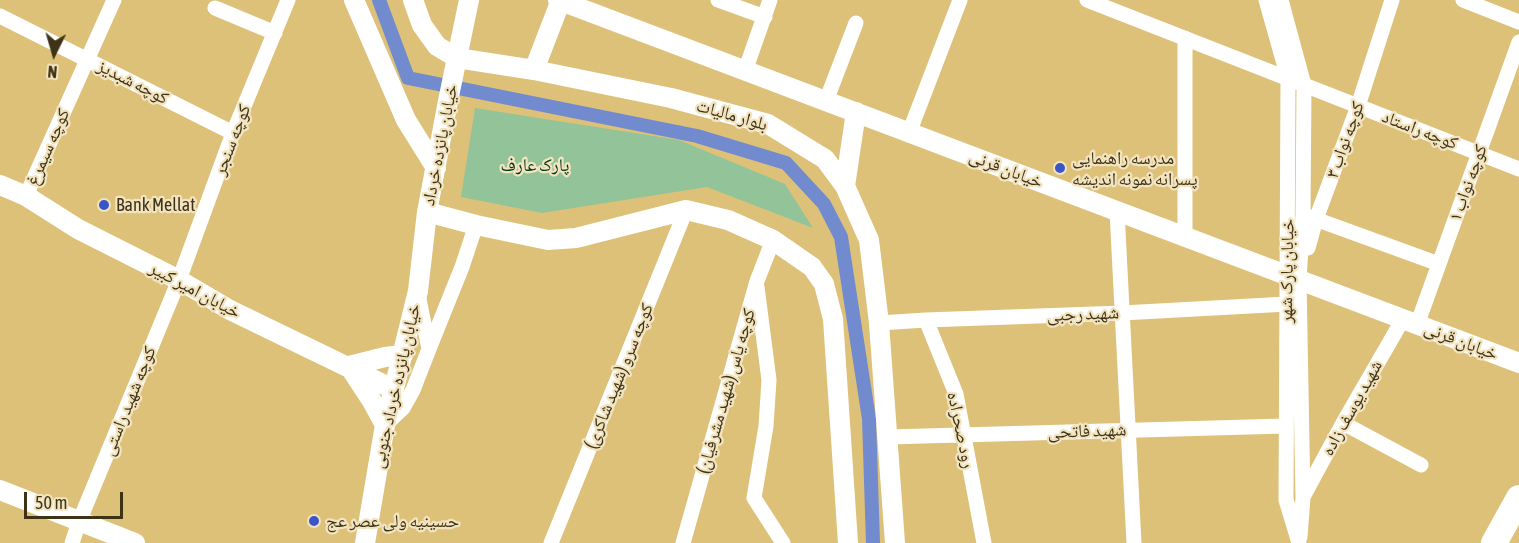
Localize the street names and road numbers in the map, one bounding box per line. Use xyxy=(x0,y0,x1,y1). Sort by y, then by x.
street label: کوچه شبدیز xyxy=(94,55,172,109)
street label: خیابان پانزده خرداد xyxy=(418,83,462,207)
street label: بلوار مالیات xyxy=(694,95,770,135)
street label: کوچه نواب ۳ xyxy=(1321,99,1369,181)
street label: کوچه سنجر xyxy=(209,101,255,179)
street label: کوچه سیمرغ xyxy=(21,105,75,189)
street label: کوچه راستاد xyxy=(1379,106,1461,154)
street label: کوچه نواب ۱ xyxy=(1444,142,1492,224)
street label: خیابان قرنی xyxy=(966,145,1046,193)
street label: خیابان پارک شهر xyxy=(1275,219,1299,323)
street label: خیابان امیر کبیر xyxy=(146,257,244,323)
street label: کوچه سرو (شهید شاکری) xyxy=(580,300,658,452)
street label: خیابان پانزده خرداد جنوبی xyxy=(367,302,425,470)
street label: شهید رجبی xyxy=(1047,302,1119,326)
street label: کوچه یاس (شهید مشرفیان) xyxy=(692,306,760,476)
street label: خیابان قرنی xyxy=(1421,317,1501,365)
street label: کوچه شهید راستی xyxy=(97,343,161,459)
street label: شهید یوسف زاده xyxy=(1317,356,1387,460)
street label: رود صحراده xyxy=(942,390,980,470)
street label: شهید فاتحی xyxy=(1047,419,1127,443)

